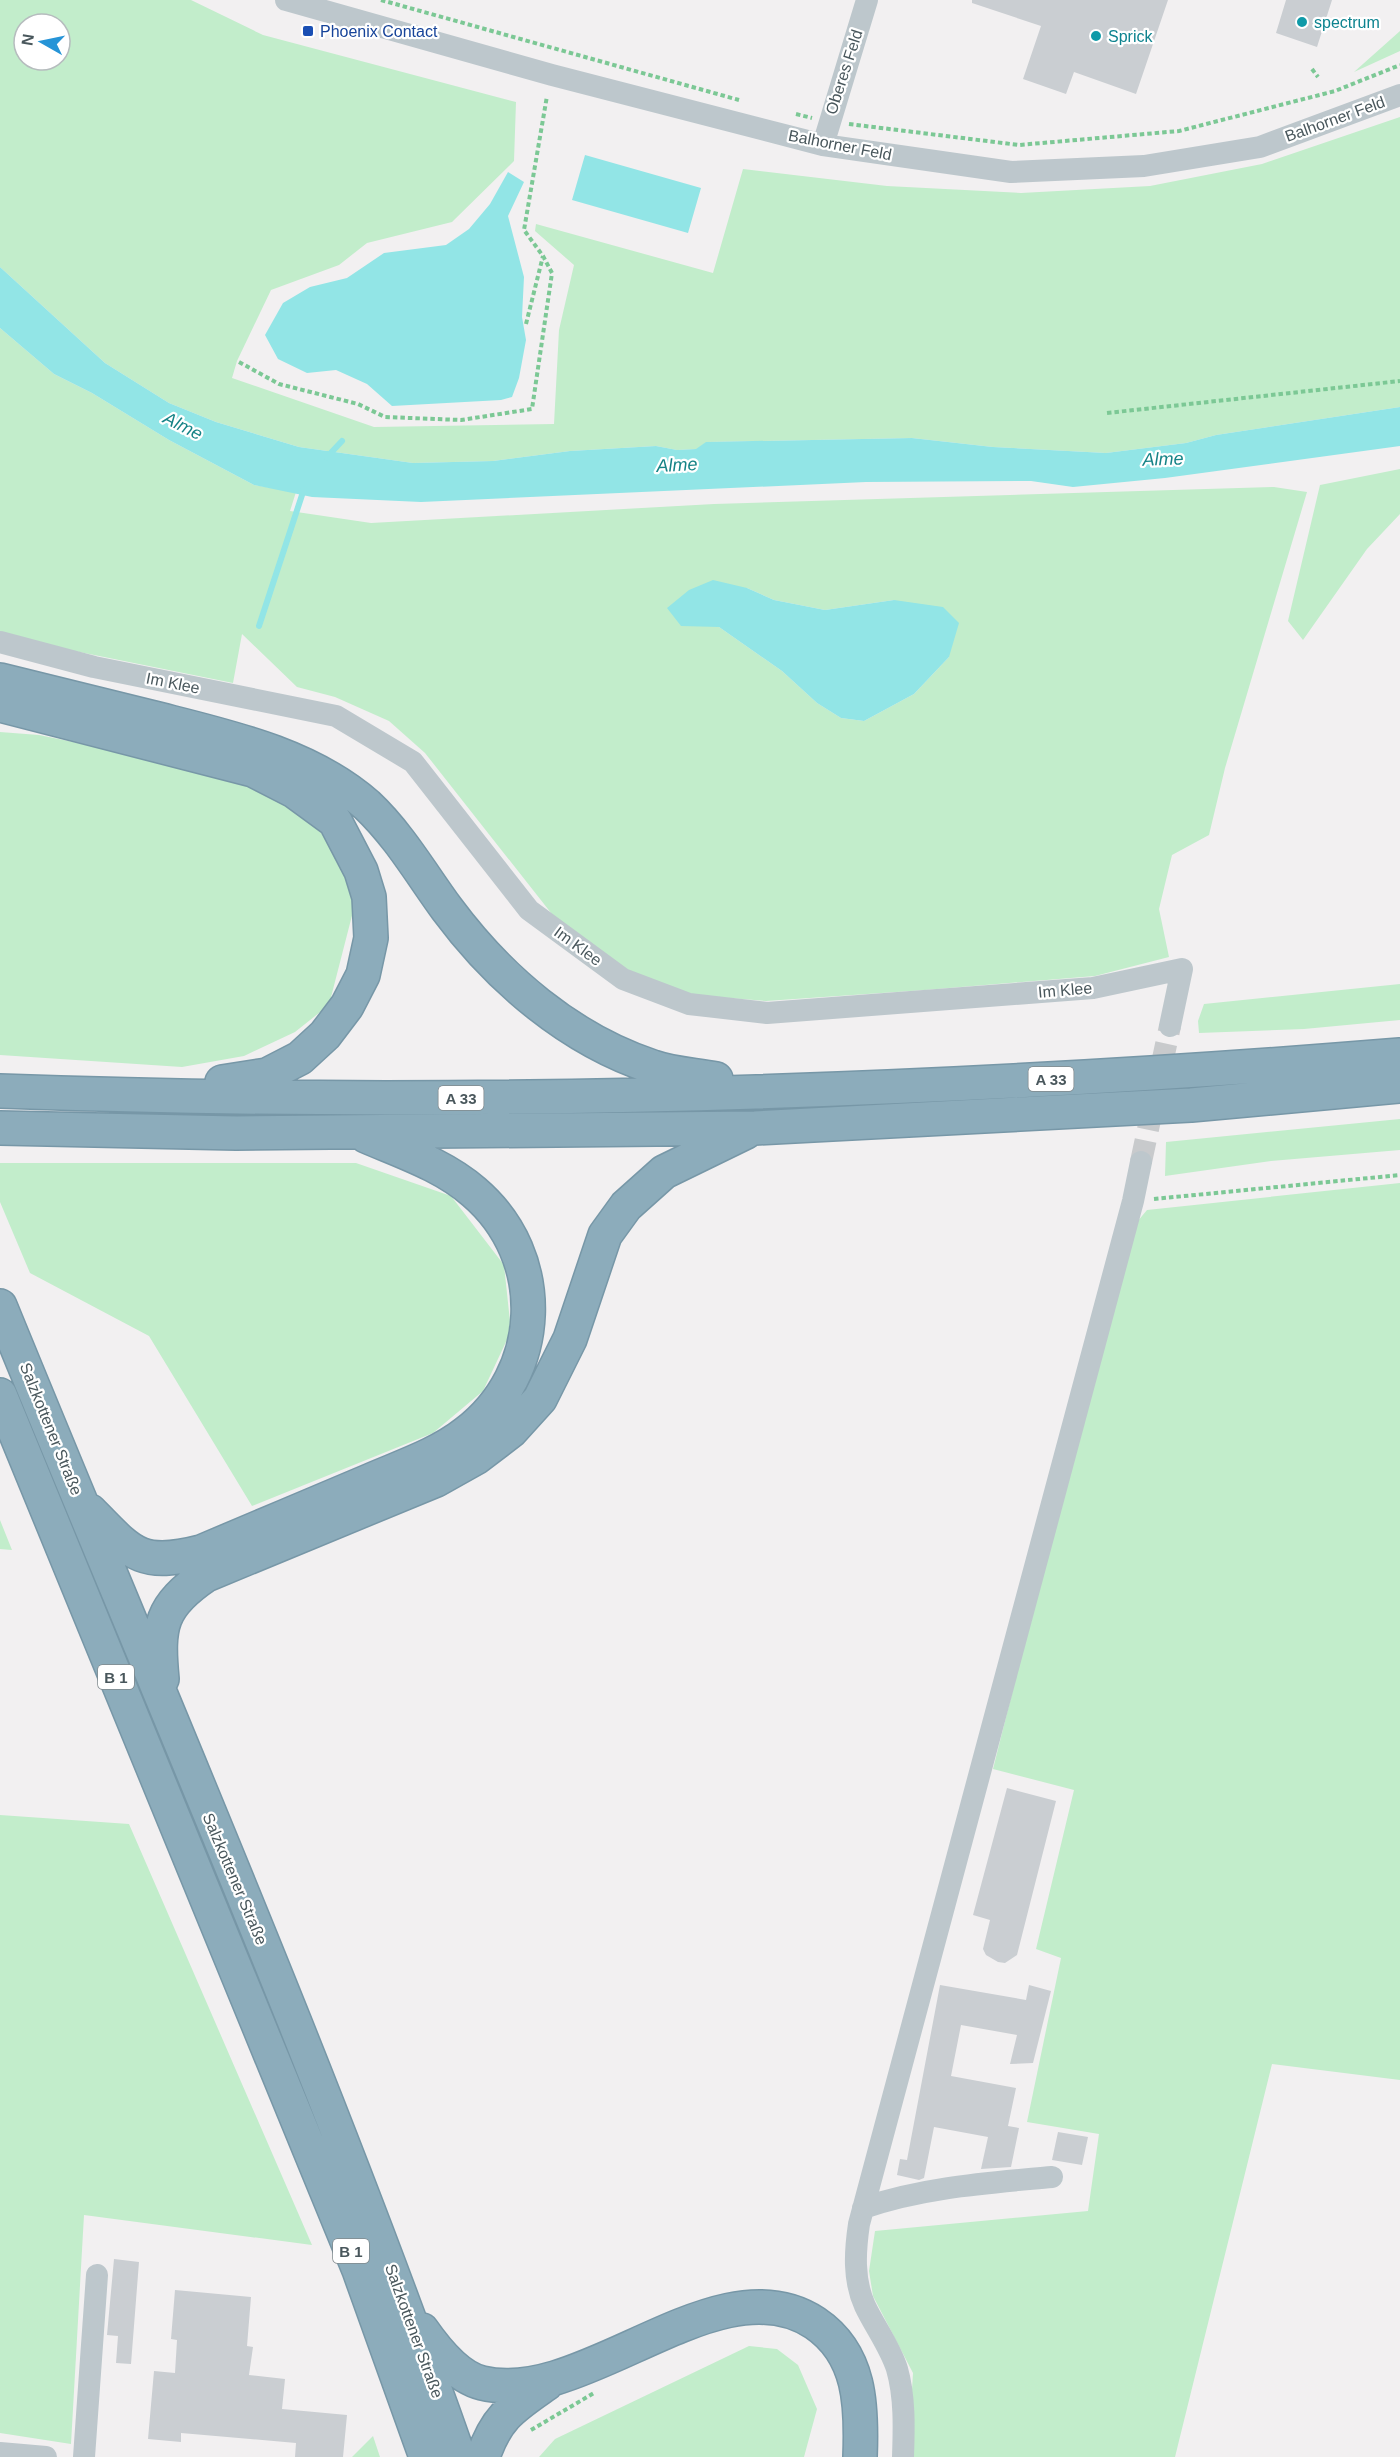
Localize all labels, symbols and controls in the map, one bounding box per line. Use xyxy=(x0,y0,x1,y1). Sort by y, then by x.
north arrow xyxy=(12,12,72,72)
place label: spectrum xyxy=(1314,14,1380,31)
marker: spectrum xyxy=(1295,15,1309,29)
place label: Phoenix Contact xyxy=(320,23,438,40)
marker: Phoenix Contact xyxy=(301,24,315,38)
street label: Oberes Feld xyxy=(822,28,866,116)
place label: Sprick xyxy=(1108,28,1153,45)
marker: Sprick xyxy=(1089,29,1103,43)
text: N xyxy=(18,33,37,47)
street label: Balhorner Feld xyxy=(1283,93,1387,145)
street label: Balhorner Feld xyxy=(787,127,893,163)
water label: Alme xyxy=(159,407,206,444)
water label: Alme xyxy=(1141,448,1184,470)
water label: Alme xyxy=(655,454,698,476)
street label: Im Klee xyxy=(145,669,201,697)
street label: Im Klee xyxy=(551,923,605,969)
street label: Im Klee xyxy=(1037,979,1093,1001)
road number: A 33 xyxy=(1028,1067,1074,1091)
road number: A 33 xyxy=(438,1086,484,1110)
street label: Salzkottener Straße xyxy=(17,1360,85,1498)
road number: B 1 xyxy=(98,1665,134,1689)
street label: Salzkottener Straße xyxy=(200,1811,270,1947)
road number: B 1 xyxy=(333,2239,369,2263)
street label: Salzkottener Straße xyxy=(382,2262,446,2400)

